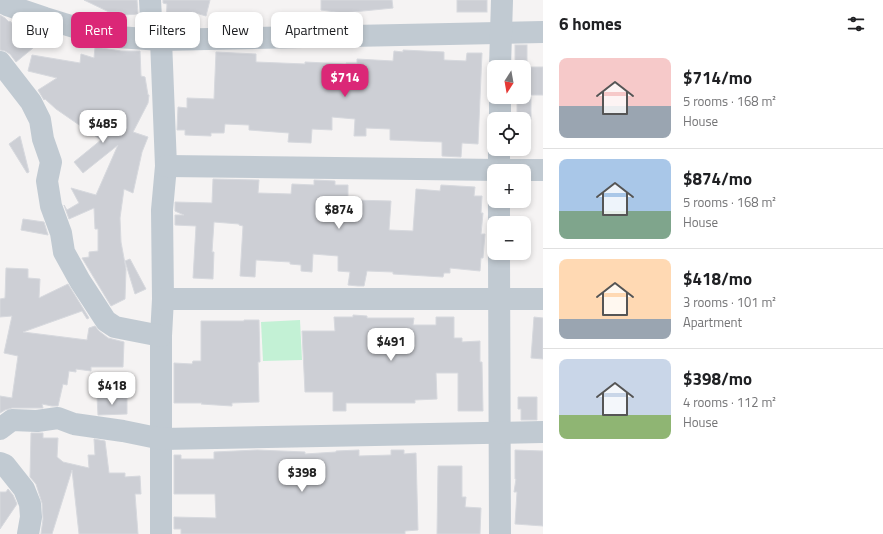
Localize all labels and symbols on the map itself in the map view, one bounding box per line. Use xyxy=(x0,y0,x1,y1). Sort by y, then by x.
north arrow xyxy=(487,60,531,104)
pin: $714 xyxy=(321,64,369,98)
pin: $485 xyxy=(79,110,127,144)
pin: $874 xyxy=(315,196,363,230)
pin: $491 xyxy=(367,328,415,362)
pin: $418 xyxy=(88,372,136,406)
pin: $398 xyxy=(278,459,326,493)

